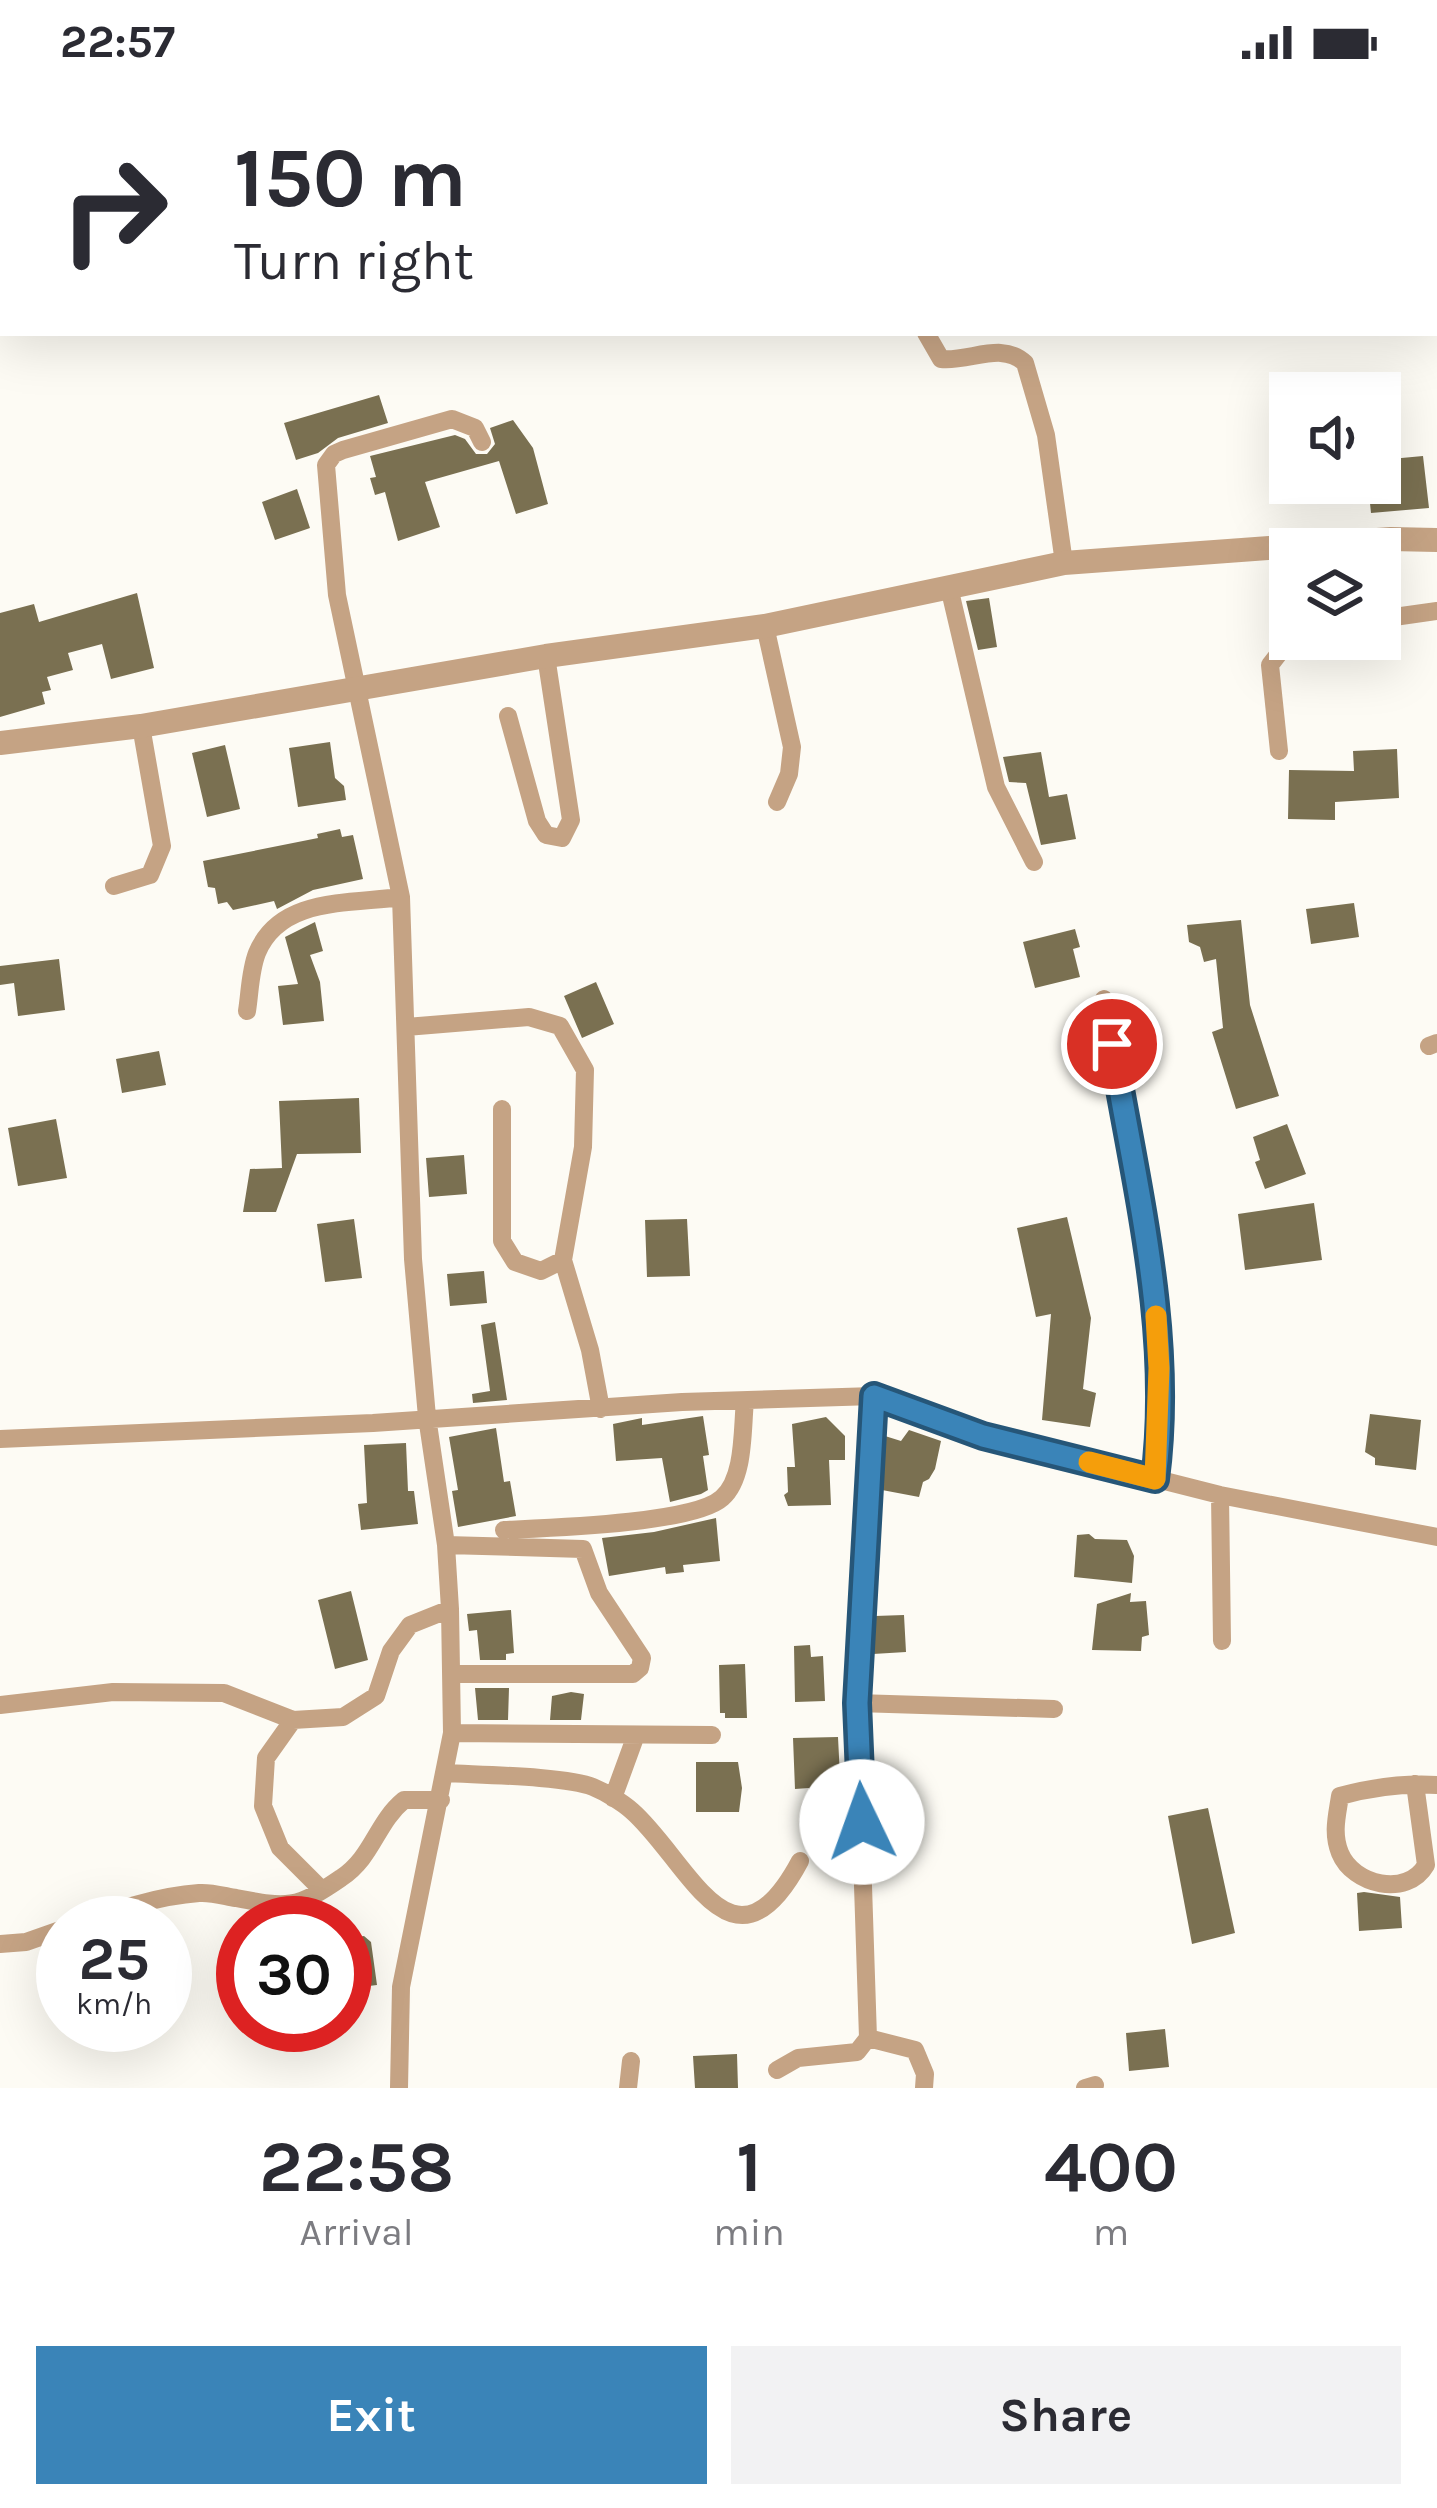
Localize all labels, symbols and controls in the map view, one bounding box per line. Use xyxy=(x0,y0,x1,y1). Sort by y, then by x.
text: 22:57 xyxy=(60,16,175,68)
text: 150 m xyxy=(234,129,467,227)
icon: right xyxy=(36,132,192,288)
text: Turn right xyxy=(234,229,474,293)
map controls xyxy=(1269,372,1401,660)
button: sound xyxy=(1269,372,1401,504)
button: layers xyxy=(1269,528,1401,660)
pin xyxy=(1061,993,1163,1095)
icon: arrive xyxy=(1079,1011,1145,1077)
position arrow xyxy=(799,1759,925,1885)
speed limit sign: 30 xyxy=(216,1896,372,2052)
text: 25 xyxy=(78,1924,150,1994)
text: km/h xyxy=(76,1986,152,2022)
text: 22:58 xyxy=(259,2125,454,2209)
text: 1 xyxy=(736,2125,762,2209)
text: 400 xyxy=(1044,2125,1178,2209)
text: Arrival xyxy=(299,2209,414,2255)
text: min xyxy=(713,2209,785,2255)
text: m xyxy=(1093,2209,1129,2255)
button: Exit xyxy=(36,2346,707,2484)
button: Share xyxy=(731,2346,1401,2484)

